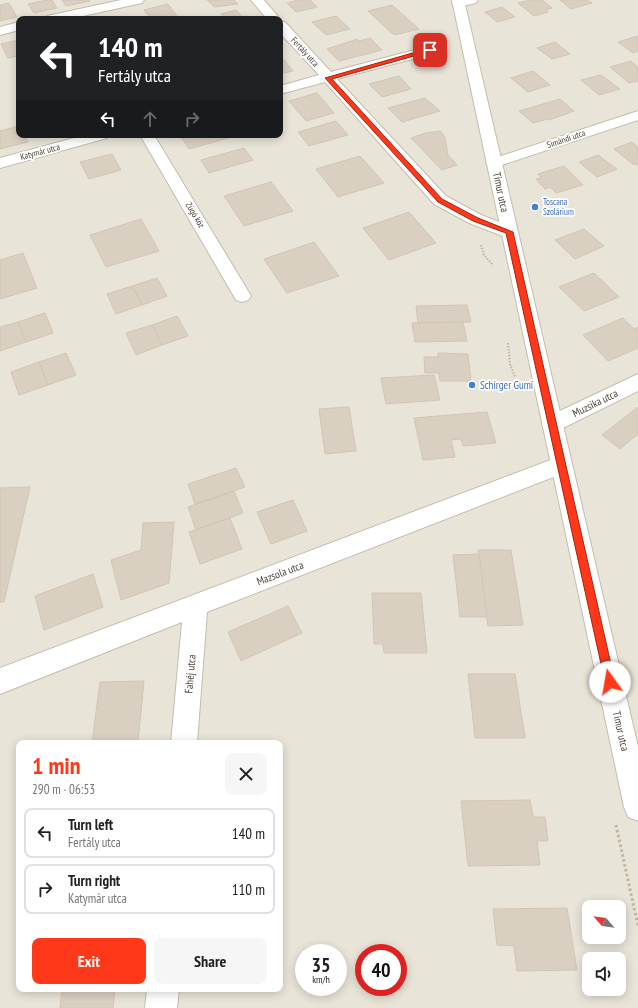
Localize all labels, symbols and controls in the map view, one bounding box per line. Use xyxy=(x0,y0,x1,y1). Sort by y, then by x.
text: 140 m xyxy=(98,28,162,65)
icon: left xyxy=(32,32,84,84)
pin xyxy=(413,33,447,67)
street label: Fertály utca xyxy=(289,34,322,69)
icon: arrive xyxy=(419,39,441,61)
text: Fertály utca xyxy=(98,64,171,87)
icon: left xyxy=(97,108,119,130)
icon: ahead xyxy=(139,108,161,130)
icon: right xyxy=(181,108,203,130)
street label: Simándi utca xyxy=(545,127,587,150)
street label: Katymár utca xyxy=(19,141,61,162)
street label: Timur utca xyxy=(490,171,512,213)
place label: Toscana Szolárium xyxy=(543,196,574,217)
street label: Zúgó köz xyxy=(184,200,207,230)
marker: Toscana Szolárium xyxy=(530,202,540,212)
place label: Schirger Gumi xyxy=(480,378,533,392)
marker: Schirger Gumi xyxy=(467,380,477,390)
street label: Muzsika utca xyxy=(570,386,620,420)
street label: Mazsola utca xyxy=(255,558,305,588)
street label: Fahéj utca xyxy=(181,654,199,694)
position arrow xyxy=(589,661,631,703)
street label: Timur utca xyxy=(610,710,632,752)
text: 1 min xyxy=(32,750,80,781)
button: close xyxy=(225,753,267,795)
text: 290 m · 06:53 xyxy=(32,781,95,798)
text: Turn left xyxy=(68,815,113,834)
icon: left xyxy=(34,822,56,844)
text: 140 m xyxy=(232,824,265,843)
text: Fertály utca xyxy=(68,834,121,851)
text: Turn right xyxy=(68,871,120,890)
icon: right xyxy=(34,878,56,900)
text: 110 m xyxy=(232,880,265,899)
text: Katymár utca xyxy=(68,890,127,907)
north arrow xyxy=(582,900,626,944)
map controls xyxy=(582,900,626,996)
button: Exit xyxy=(32,938,146,984)
button: Share xyxy=(154,938,267,984)
speed limit sign: 40 xyxy=(355,944,407,996)
text: 35 xyxy=(311,952,331,978)
button: sound xyxy=(582,952,626,996)
text: km/h xyxy=(312,973,330,986)

